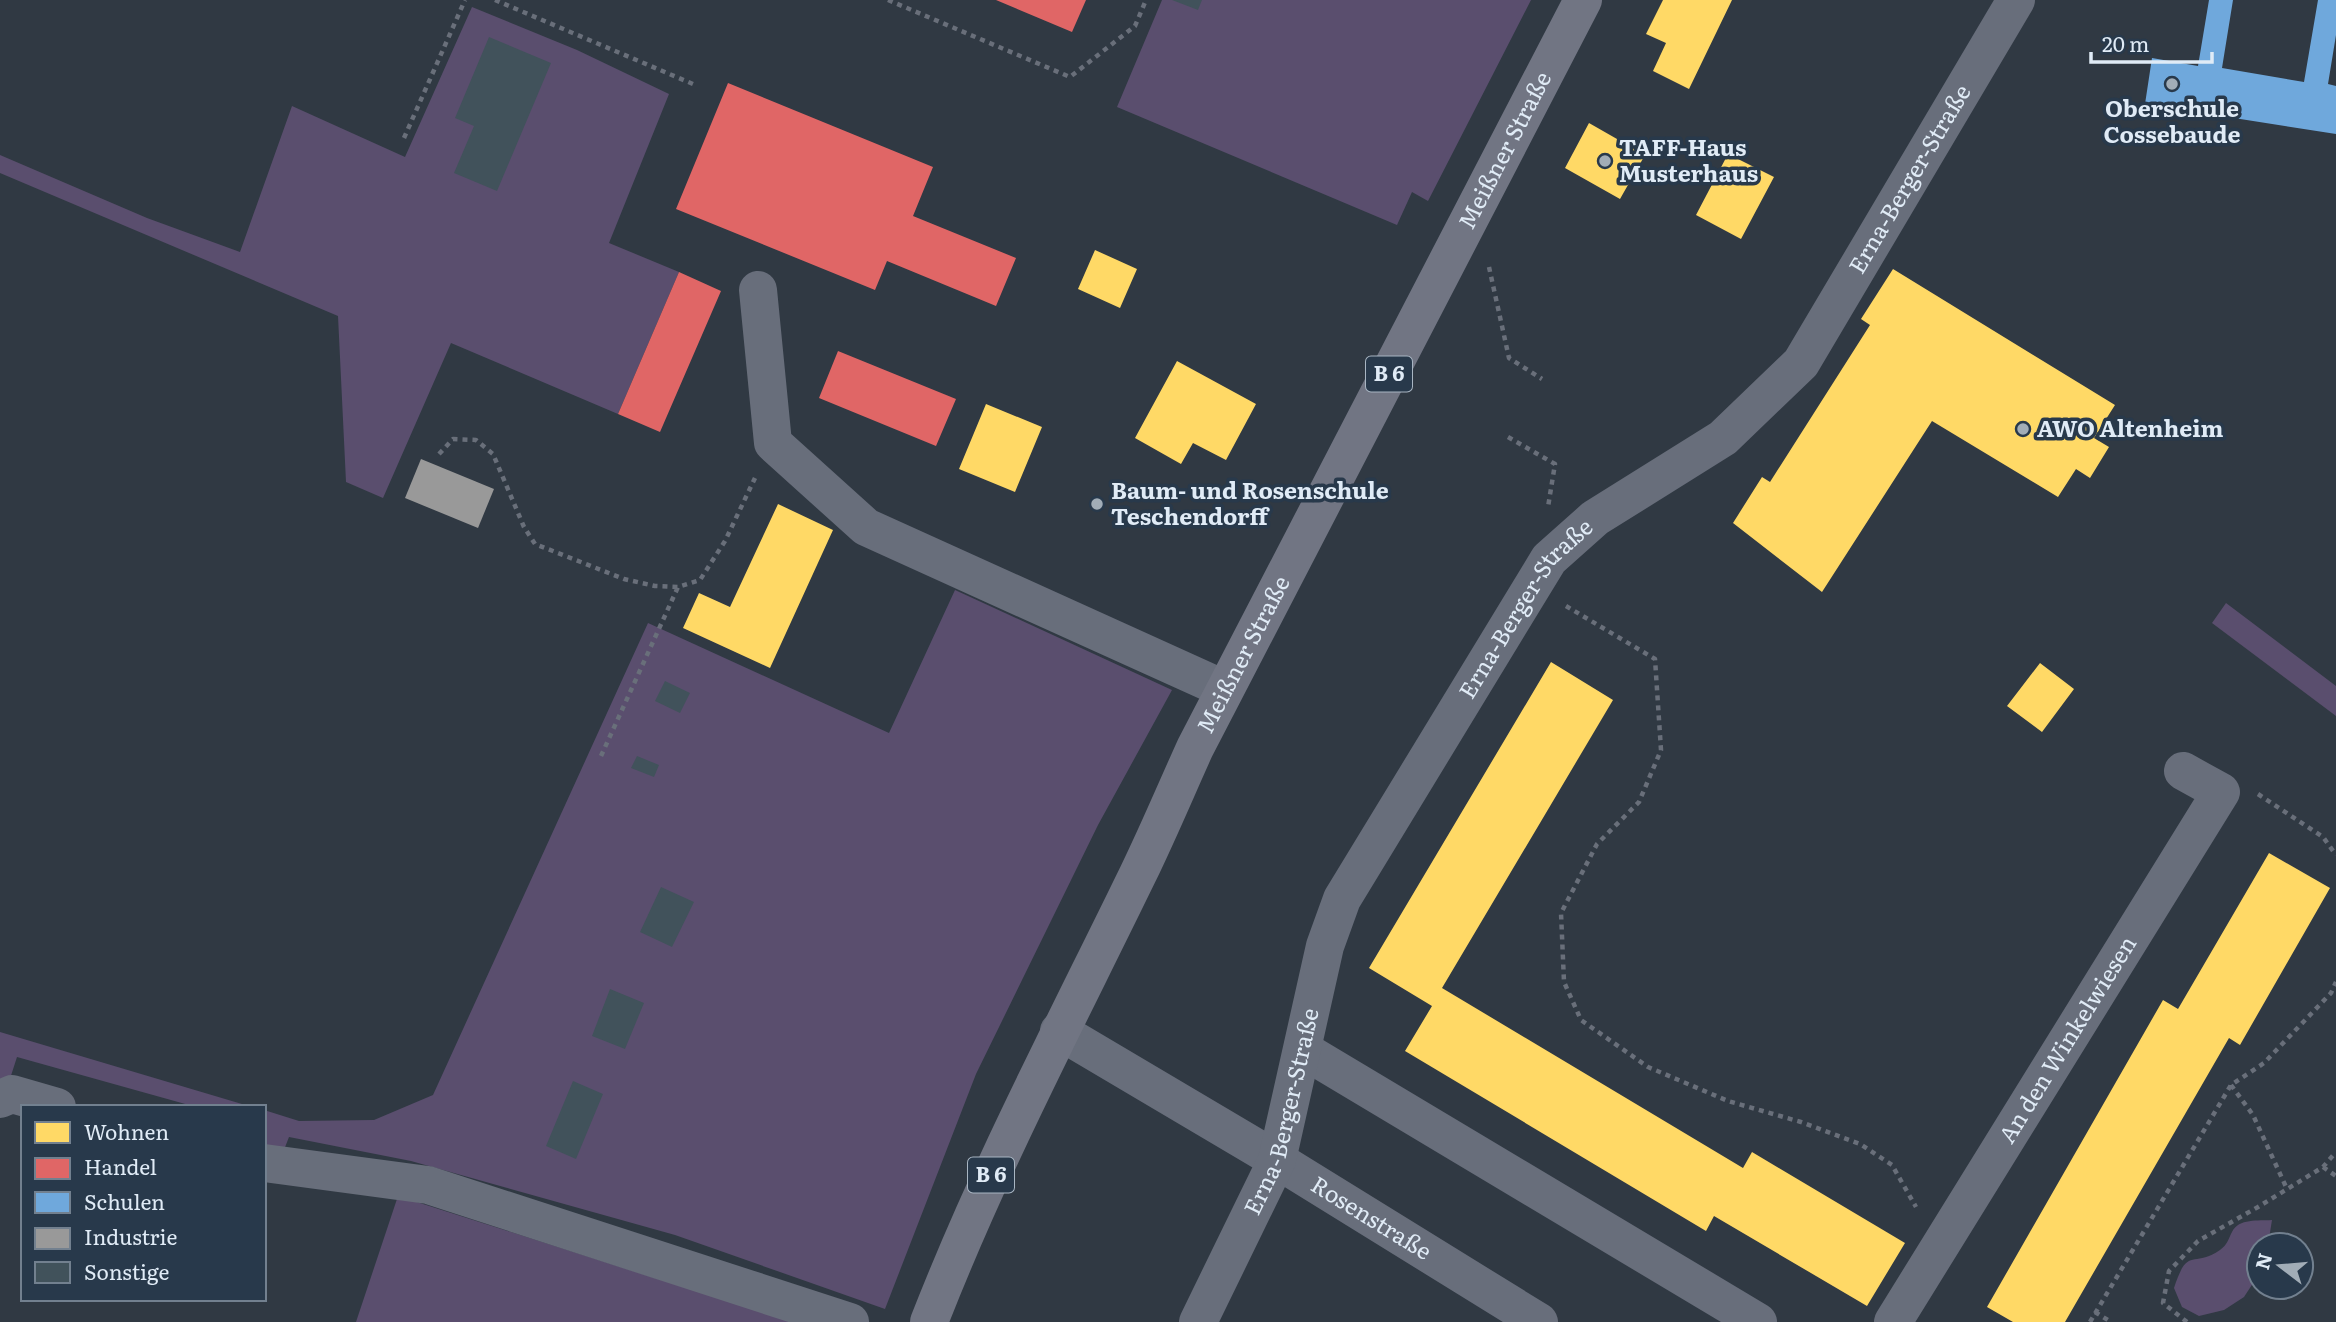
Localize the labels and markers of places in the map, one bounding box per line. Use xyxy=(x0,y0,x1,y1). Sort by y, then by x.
marker: Oberschule Cossebaude xyxy=(2164,76,2180,92)
place label: Oberschule Cossebaude xyxy=(2104,90,2240,150)
place label: TAFF-Haus Musterhaus xyxy=(1619,129,1758,189)
marker: TAFF-Haus Musterhaus xyxy=(1597,153,1613,169)
place label: AWO Altenheim xyxy=(2037,410,2224,444)
marker: AWO Altenheim xyxy=(2015,421,2031,437)
place label: Baum- und Rosenschule Teschendorff xyxy=(1111,472,1389,532)
marker: Baum- und Rosenschule Teschendorff xyxy=(1089,496,1105,512)

